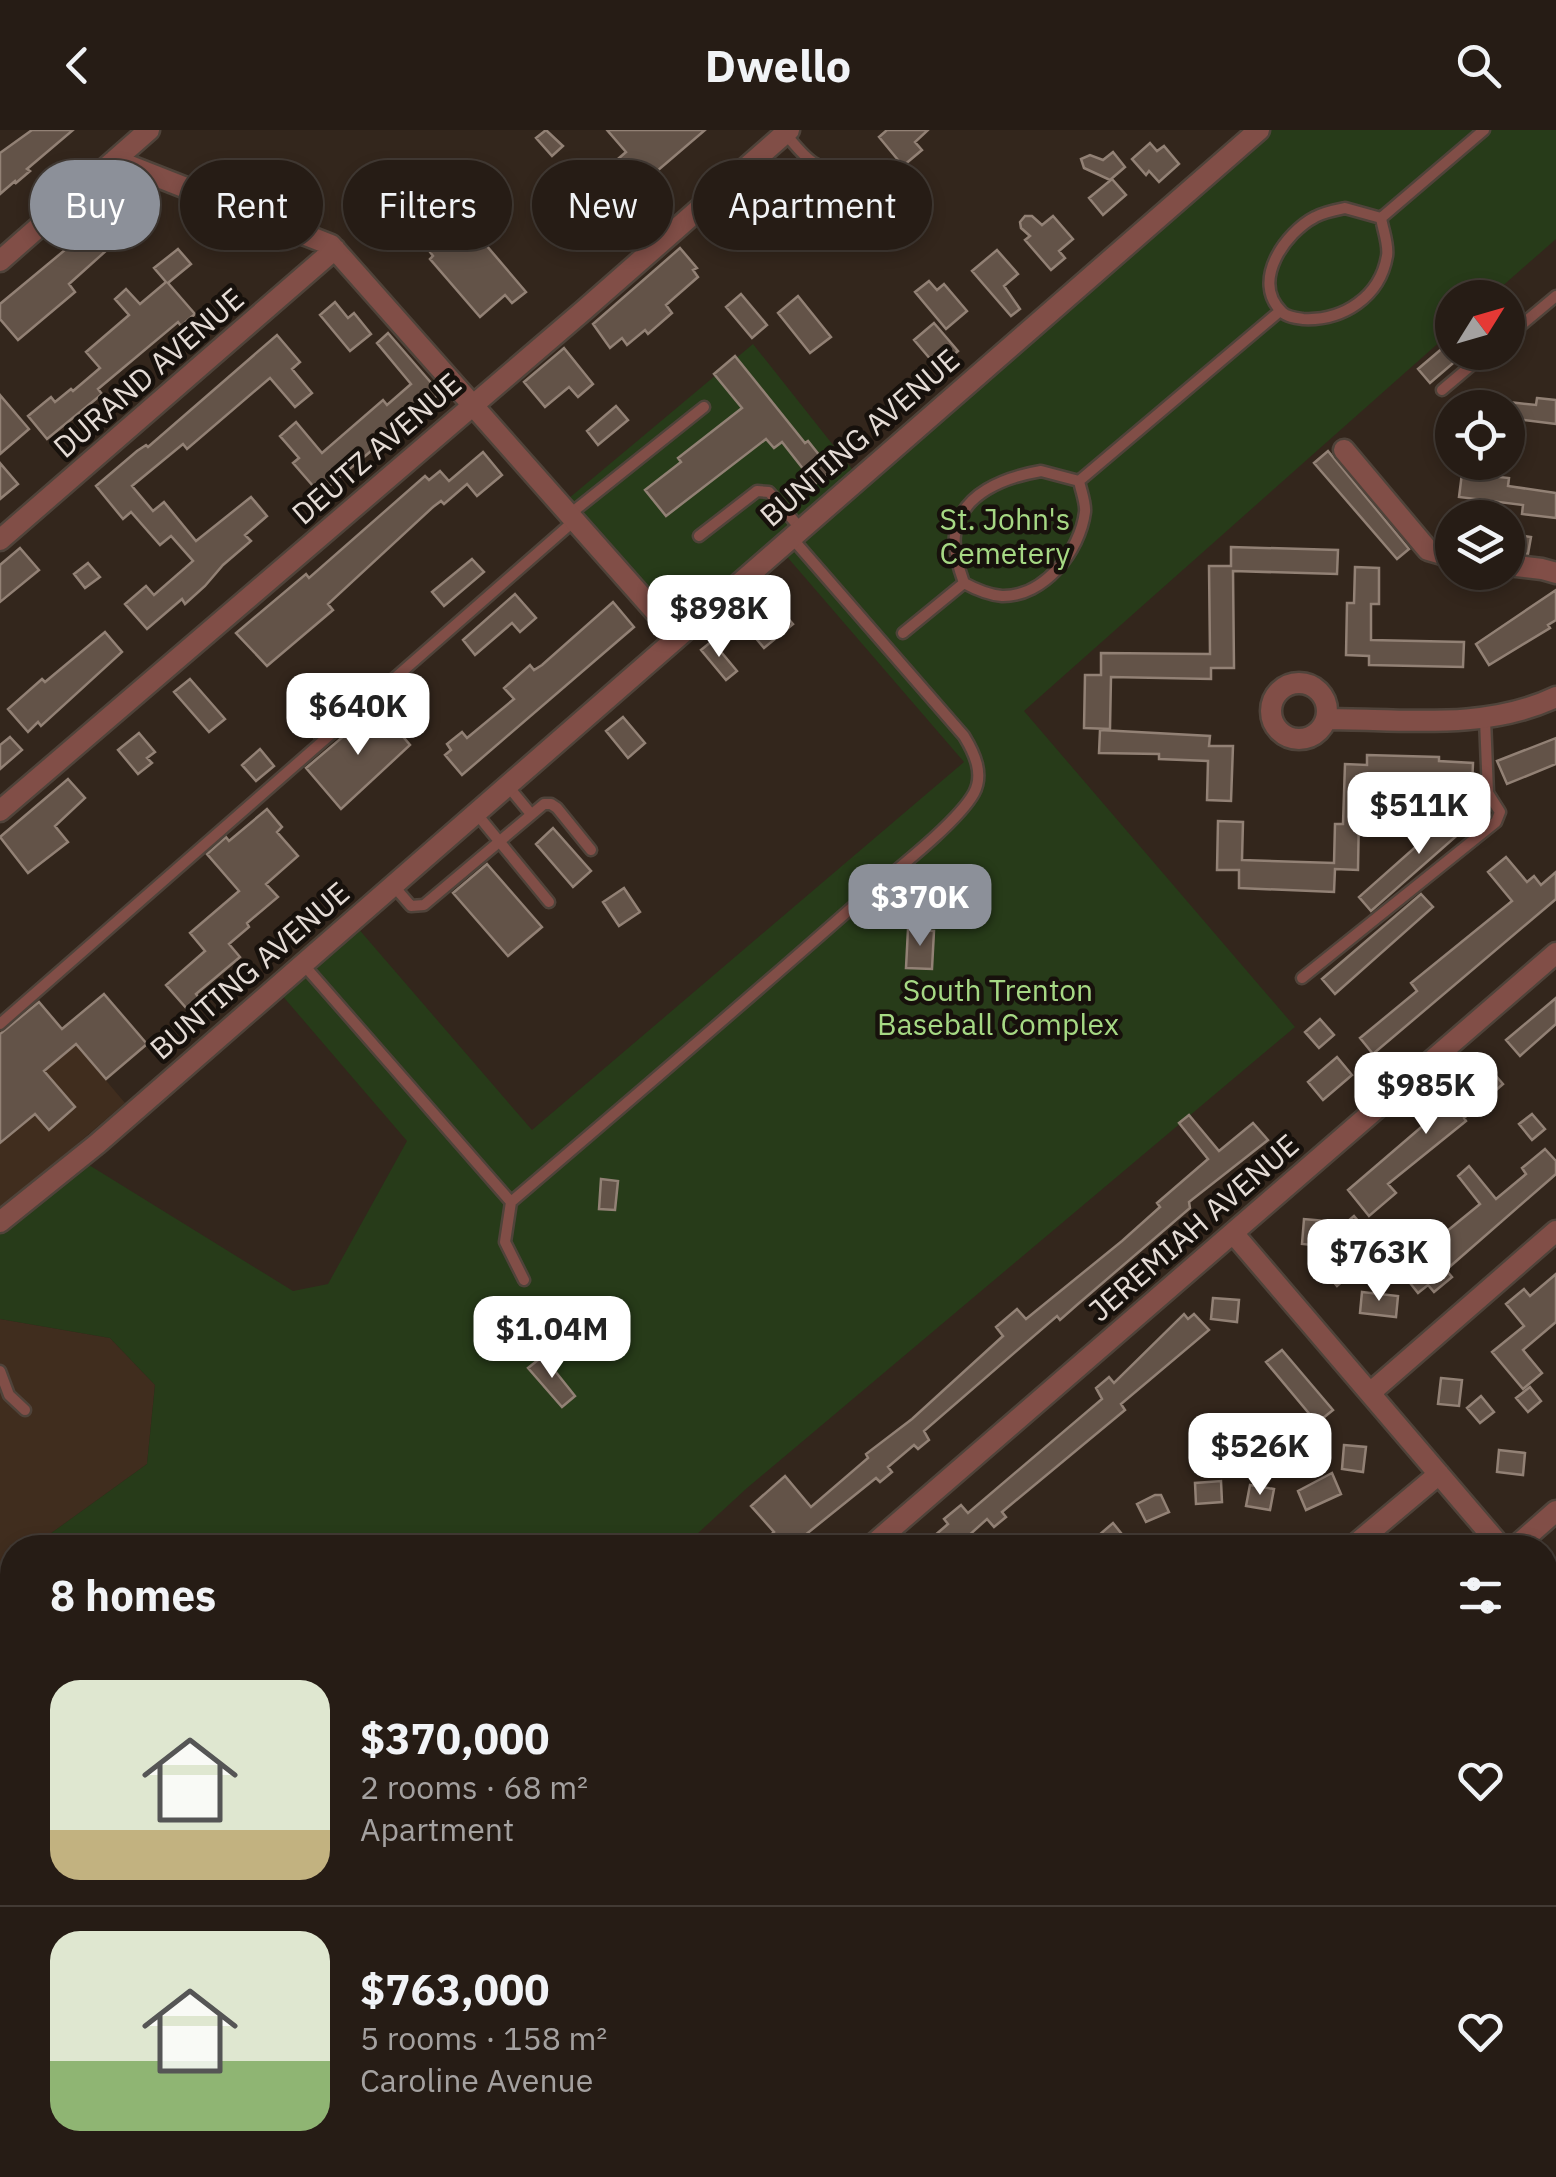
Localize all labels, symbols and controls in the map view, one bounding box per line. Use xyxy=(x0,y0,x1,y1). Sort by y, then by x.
text: Dwello xyxy=(705,36,851,94)
icon: back xyxy=(50,38,105,93)
icon: search xyxy=(1451,38,1506,93)
chip: Buy xyxy=(30,160,160,250)
chip: Rent xyxy=(180,160,323,250)
chip: Filters xyxy=(343,160,512,250)
chip: New xyxy=(532,160,673,250)
chip: Apartment xyxy=(693,160,932,250)
street label: DURAND AVENUE xyxy=(45,279,251,465)
north arrow xyxy=(1435,280,1525,370)
map controls xyxy=(1435,280,1525,590)
street label: BUNTING AVENUE xyxy=(751,340,967,534)
street label: DEUTZ AVENUE xyxy=(283,364,469,532)
button: locate xyxy=(1435,390,1525,480)
park label: St. John's Cemetery xyxy=(940,499,1070,572)
button: layers xyxy=(1435,500,1525,590)
pin: $898K xyxy=(649,575,789,660)
text: $898K xyxy=(669,586,769,628)
pin: $640K xyxy=(288,673,428,758)
text: $640K xyxy=(308,684,408,726)
pin: $511K xyxy=(1349,772,1489,857)
text: $511K xyxy=(1369,783,1469,825)
pin: $370K xyxy=(850,864,990,949)
street label: BUNTING AVENUE xyxy=(141,873,357,1067)
text: $370K xyxy=(870,875,970,917)
park label: South Trenton Baseball Complex xyxy=(877,970,1119,1043)
pin: $985K xyxy=(1356,1052,1496,1137)
text: $985K xyxy=(1376,1063,1476,1105)
street label: JEREMIAH AVENUE xyxy=(1080,1125,1306,1329)
pin: $763K xyxy=(1309,1219,1449,1304)
text: $763K xyxy=(1329,1230,1429,1272)
pin: $1.04M xyxy=(471,1296,633,1381)
text: $1.04M xyxy=(496,1307,608,1349)
pin: $526K xyxy=(1190,1413,1330,1498)
text: $526K xyxy=(1210,1424,1310,1466)
text: 8 homes xyxy=(50,1568,216,1623)
icon: filters xyxy=(1453,1568,1508,1623)
text: $370,000 xyxy=(360,1711,549,1766)
icon: home xyxy=(130,1720,250,1840)
icon: heart xyxy=(1453,1753,1508,1808)
text: 2 rooms · 68 m² xyxy=(360,1766,588,1808)
text: Apartment xyxy=(360,1808,514,1850)
text: $763,000 xyxy=(360,1962,549,2017)
icon: home xyxy=(130,1971,250,2091)
icon: heart xyxy=(1453,2004,1508,2059)
text: 5 rooms · 158 m² xyxy=(360,2017,607,2059)
text: Caroline Avenue xyxy=(360,2059,593,2101)

